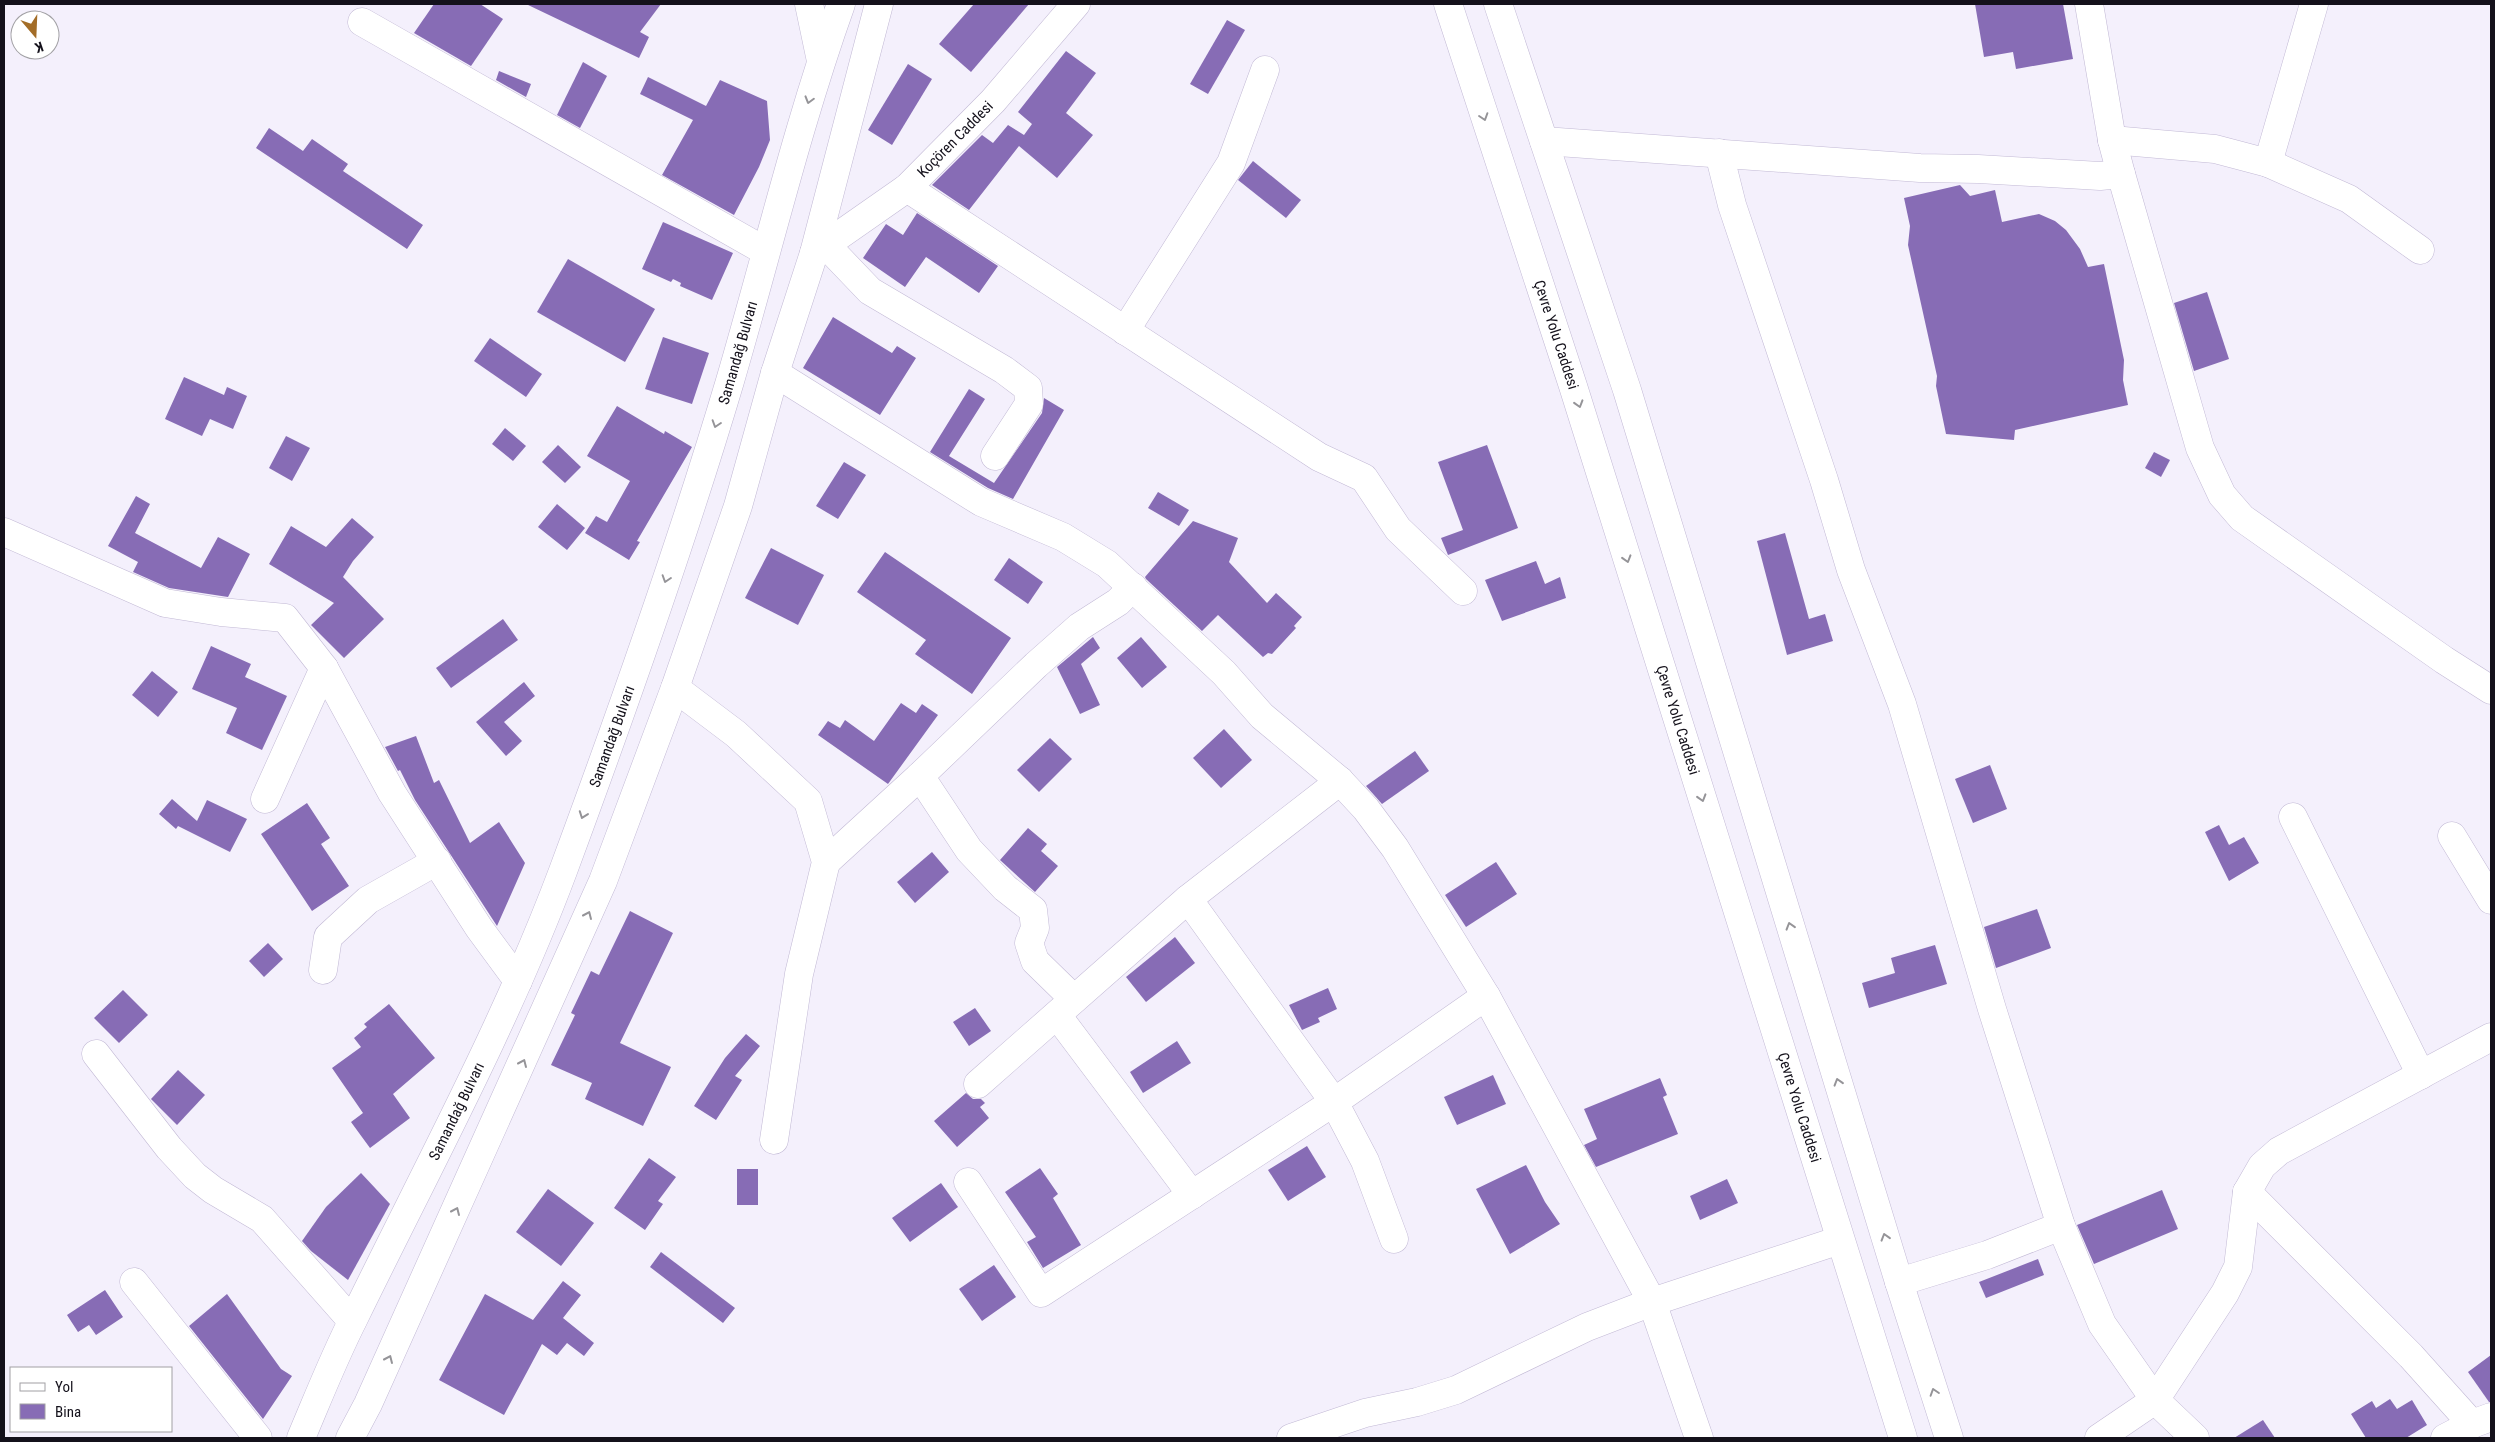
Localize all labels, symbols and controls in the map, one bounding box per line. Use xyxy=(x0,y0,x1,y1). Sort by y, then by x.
north arrow xyxy=(10,10,60,60)
text: K xyxy=(33,38,46,56)
one-way arrow xyxy=(805,95,815,103)
street label: Koçören Caddesi xyxy=(914,97,997,181)
one-way arrow xyxy=(1478,112,1488,121)
street label: Çevre Yolu Caddesi xyxy=(1530,278,1582,392)
street label: Samandağ Bulvarı xyxy=(714,299,761,407)
one-way arrow xyxy=(1573,399,1583,408)
one-way arrow xyxy=(712,419,722,428)
one-way arrow xyxy=(1622,555,1632,563)
one-way arrow xyxy=(661,574,671,582)
street label: Çevre Yolu Caddesi xyxy=(1652,663,1703,777)
street label: Samandağ Bulvarı xyxy=(585,683,638,790)
one-way arrow xyxy=(1696,793,1706,802)
one-way arrow xyxy=(579,810,589,818)
one-way arrow xyxy=(582,911,593,920)
one-way arrow xyxy=(1786,922,1796,931)
street label: Çevre Yolu Caddesi xyxy=(1774,1050,1825,1164)
street label: Samandağ Bulvarı xyxy=(425,1059,488,1163)
one-way arrow xyxy=(516,1059,527,1068)
one-way arrow xyxy=(1833,1078,1843,1086)
one-way arrow xyxy=(449,1207,460,1216)
one-way arrow xyxy=(1880,1233,1890,1242)
one-way arrow xyxy=(382,1355,393,1364)
legend xyxy=(10,1367,172,1432)
text: Yol xyxy=(55,1378,73,1396)
one-way arrow xyxy=(1930,1388,1940,1397)
text: Bina xyxy=(55,1403,81,1421)

